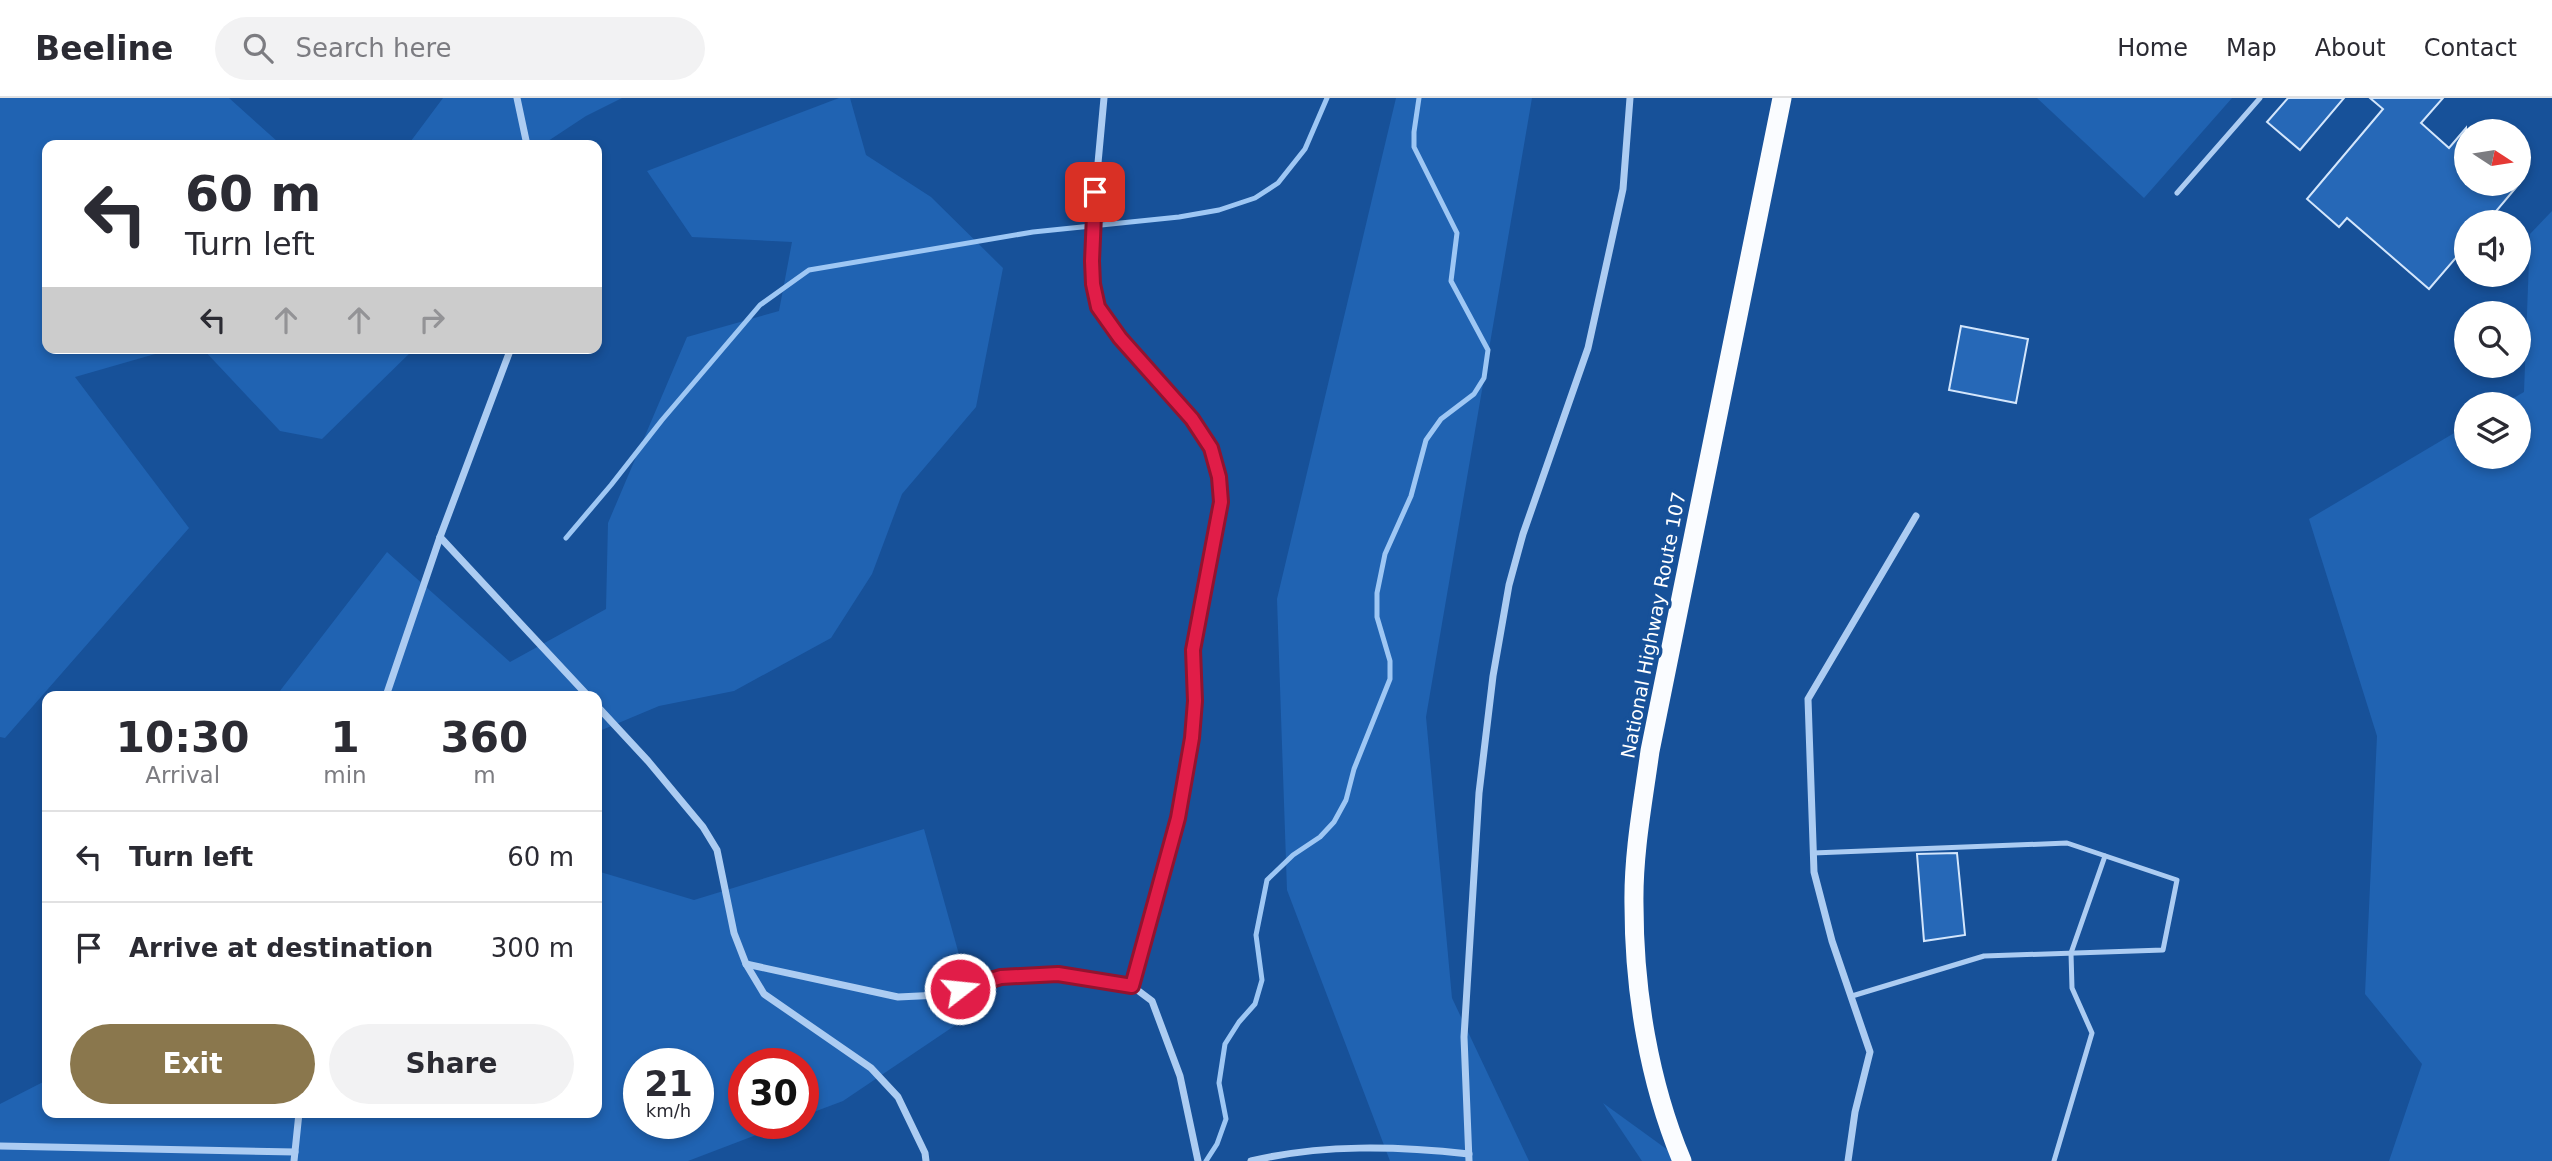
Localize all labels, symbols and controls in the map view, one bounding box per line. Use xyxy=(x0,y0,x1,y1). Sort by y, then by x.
search box xyxy=(215,17,705,80)
text: Beeline xyxy=(35,29,173,68)
icon: search xyxy=(239,29,277,67)
text: Search here xyxy=(295,33,452,63)
text: Home xyxy=(2117,34,2188,62)
text: Map xyxy=(2226,34,2277,62)
text: About xyxy=(2315,34,2386,62)
text: Contact xyxy=(2424,34,2517,62)
north arrow xyxy=(2454,119,2530,196)
map controls xyxy=(2454,119,2531,469)
pin xyxy=(1065,162,1125,222)
text: 60 m xyxy=(185,166,321,223)
icon: left xyxy=(70,168,161,259)
icon: arrive xyxy=(1076,173,1114,211)
button: sound xyxy=(2454,210,2531,287)
text: Turn left xyxy=(185,225,315,263)
icon: left xyxy=(194,301,232,339)
icon: ahead xyxy=(267,301,305,339)
icon: ahead xyxy=(340,301,378,339)
icon: right xyxy=(413,301,451,339)
button: search xyxy=(2454,301,2531,378)
button: layers xyxy=(2454,392,2531,469)
street label: National Highway Route 107 xyxy=(1616,490,1690,760)
text: 10:30 xyxy=(116,713,250,762)
text: 1 xyxy=(330,713,360,762)
text: 360 xyxy=(441,713,528,762)
text: Arrival xyxy=(145,762,220,788)
text: min xyxy=(323,762,367,788)
text: m xyxy=(473,762,496,788)
icon: left xyxy=(70,838,108,876)
text: Turn left xyxy=(129,842,253,872)
text: 60 m xyxy=(507,842,574,872)
icon: arrive xyxy=(70,929,108,967)
text: Arrive at destination xyxy=(129,933,433,963)
text: 300 m xyxy=(491,933,574,963)
position arrow xyxy=(923,952,997,1026)
button: Exit xyxy=(70,1024,315,1104)
button: Share xyxy=(329,1024,574,1104)
speed limit sign: 30 xyxy=(728,1048,819,1139)
text: 21 xyxy=(644,1064,693,1104)
text: km/h xyxy=(646,1100,691,1121)

